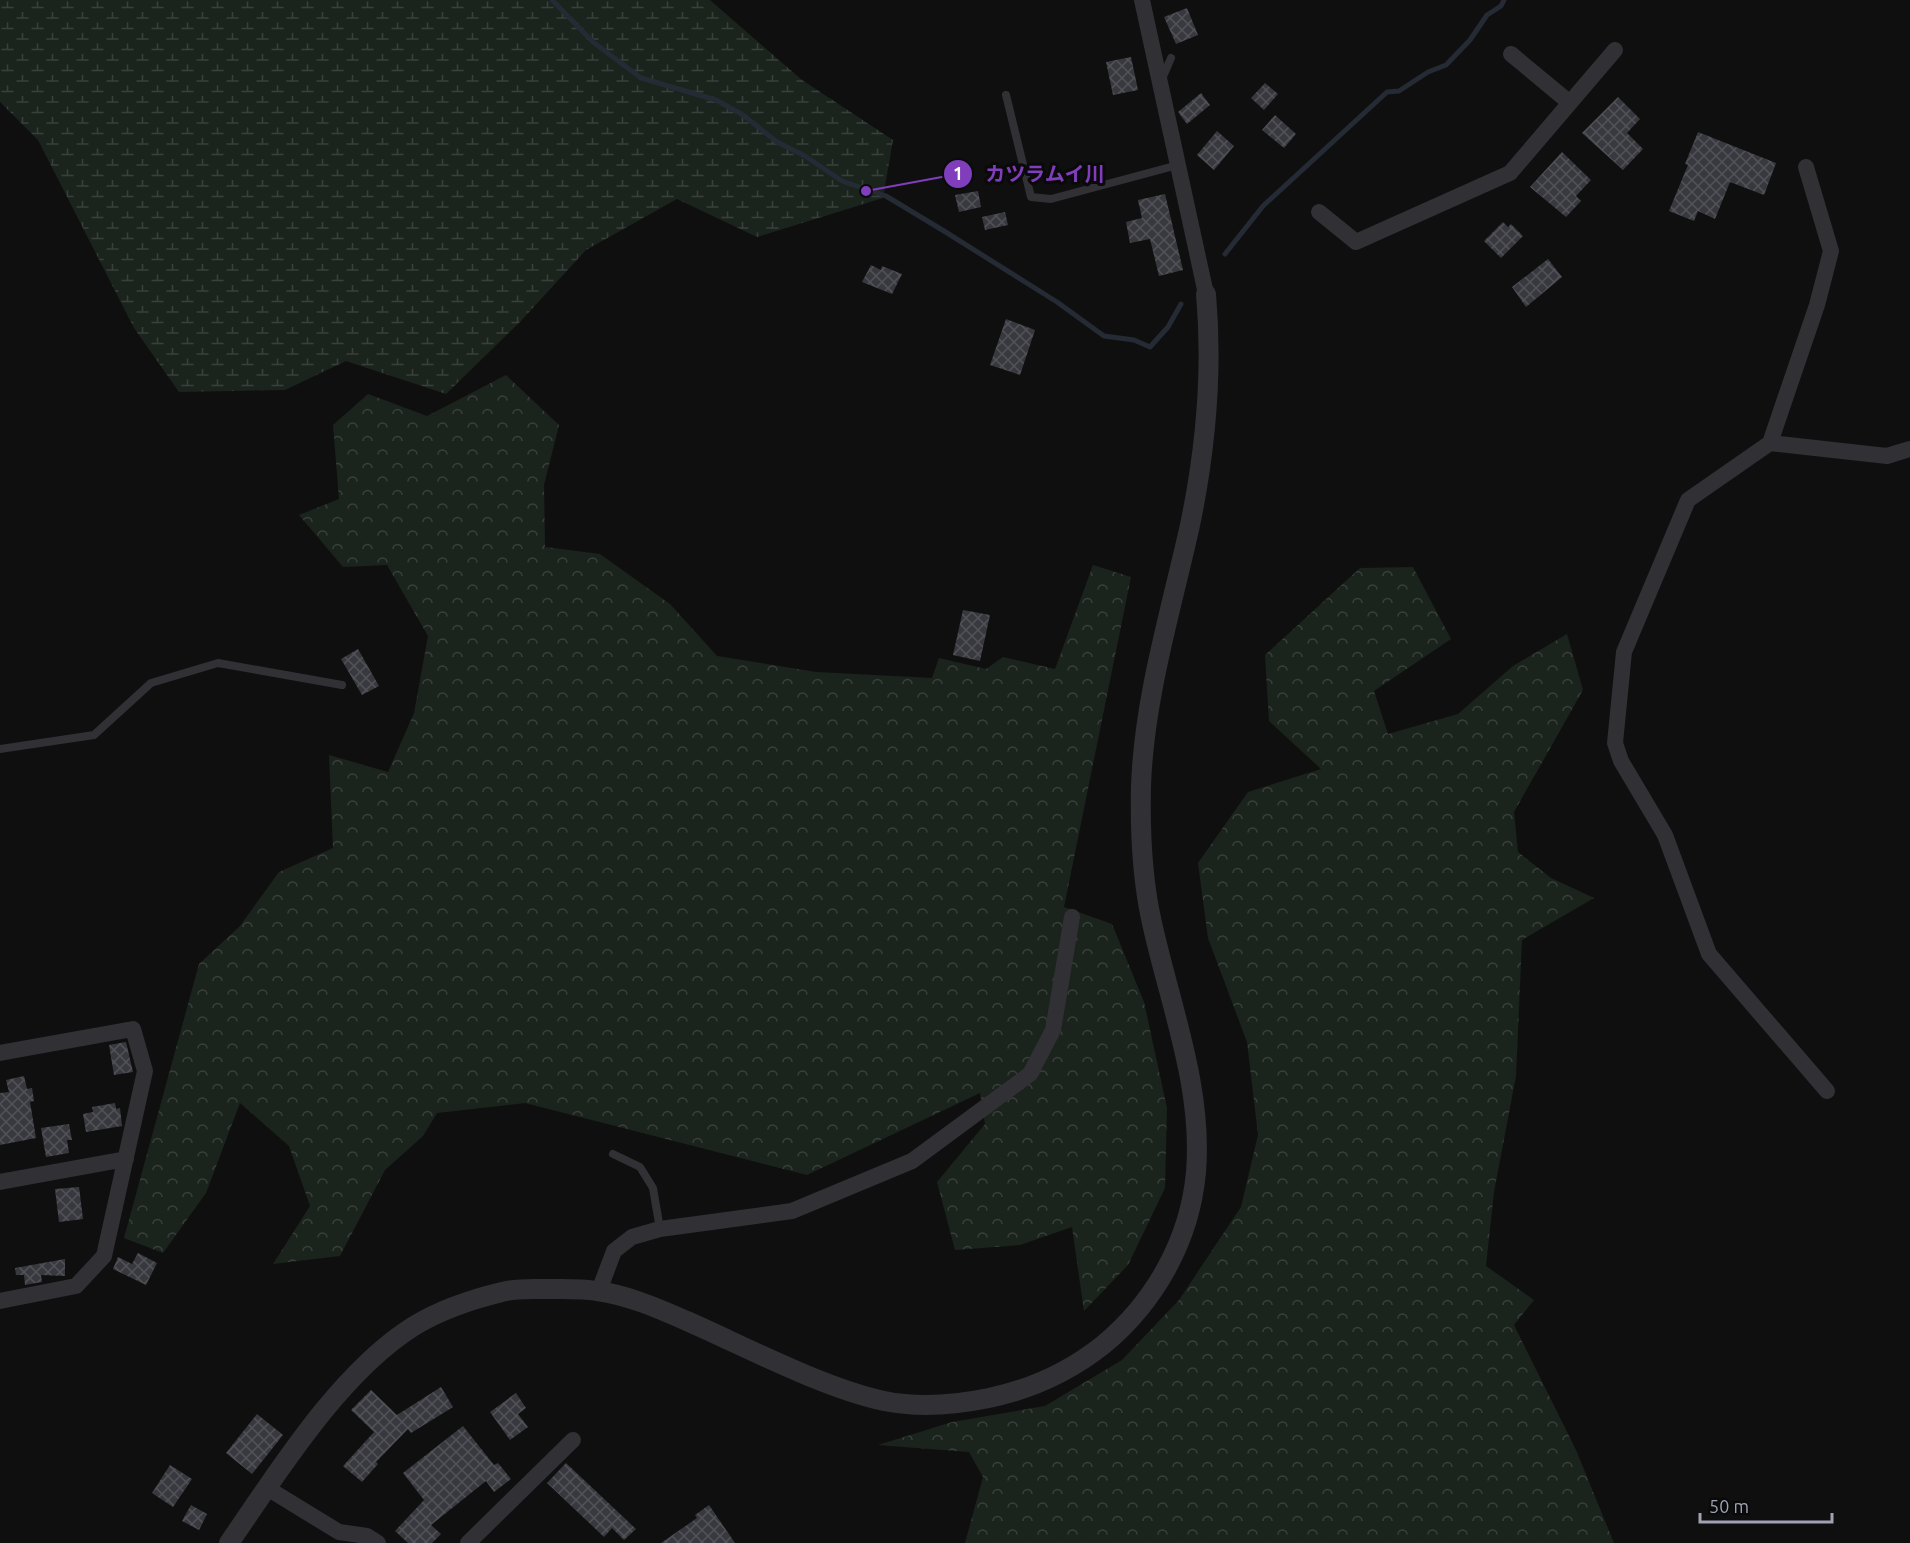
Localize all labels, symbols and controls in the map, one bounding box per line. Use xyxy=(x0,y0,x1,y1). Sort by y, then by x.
callout: カツラムイ川 xyxy=(943,155,1117,193)
text: カツラムイ川 xyxy=(985,162,1105,185)
text: 1 xyxy=(953,163,963,183)
scale bar xyxy=(1700,1486,1832,1524)
text: 50 m xyxy=(1709,1496,1749,1516)

